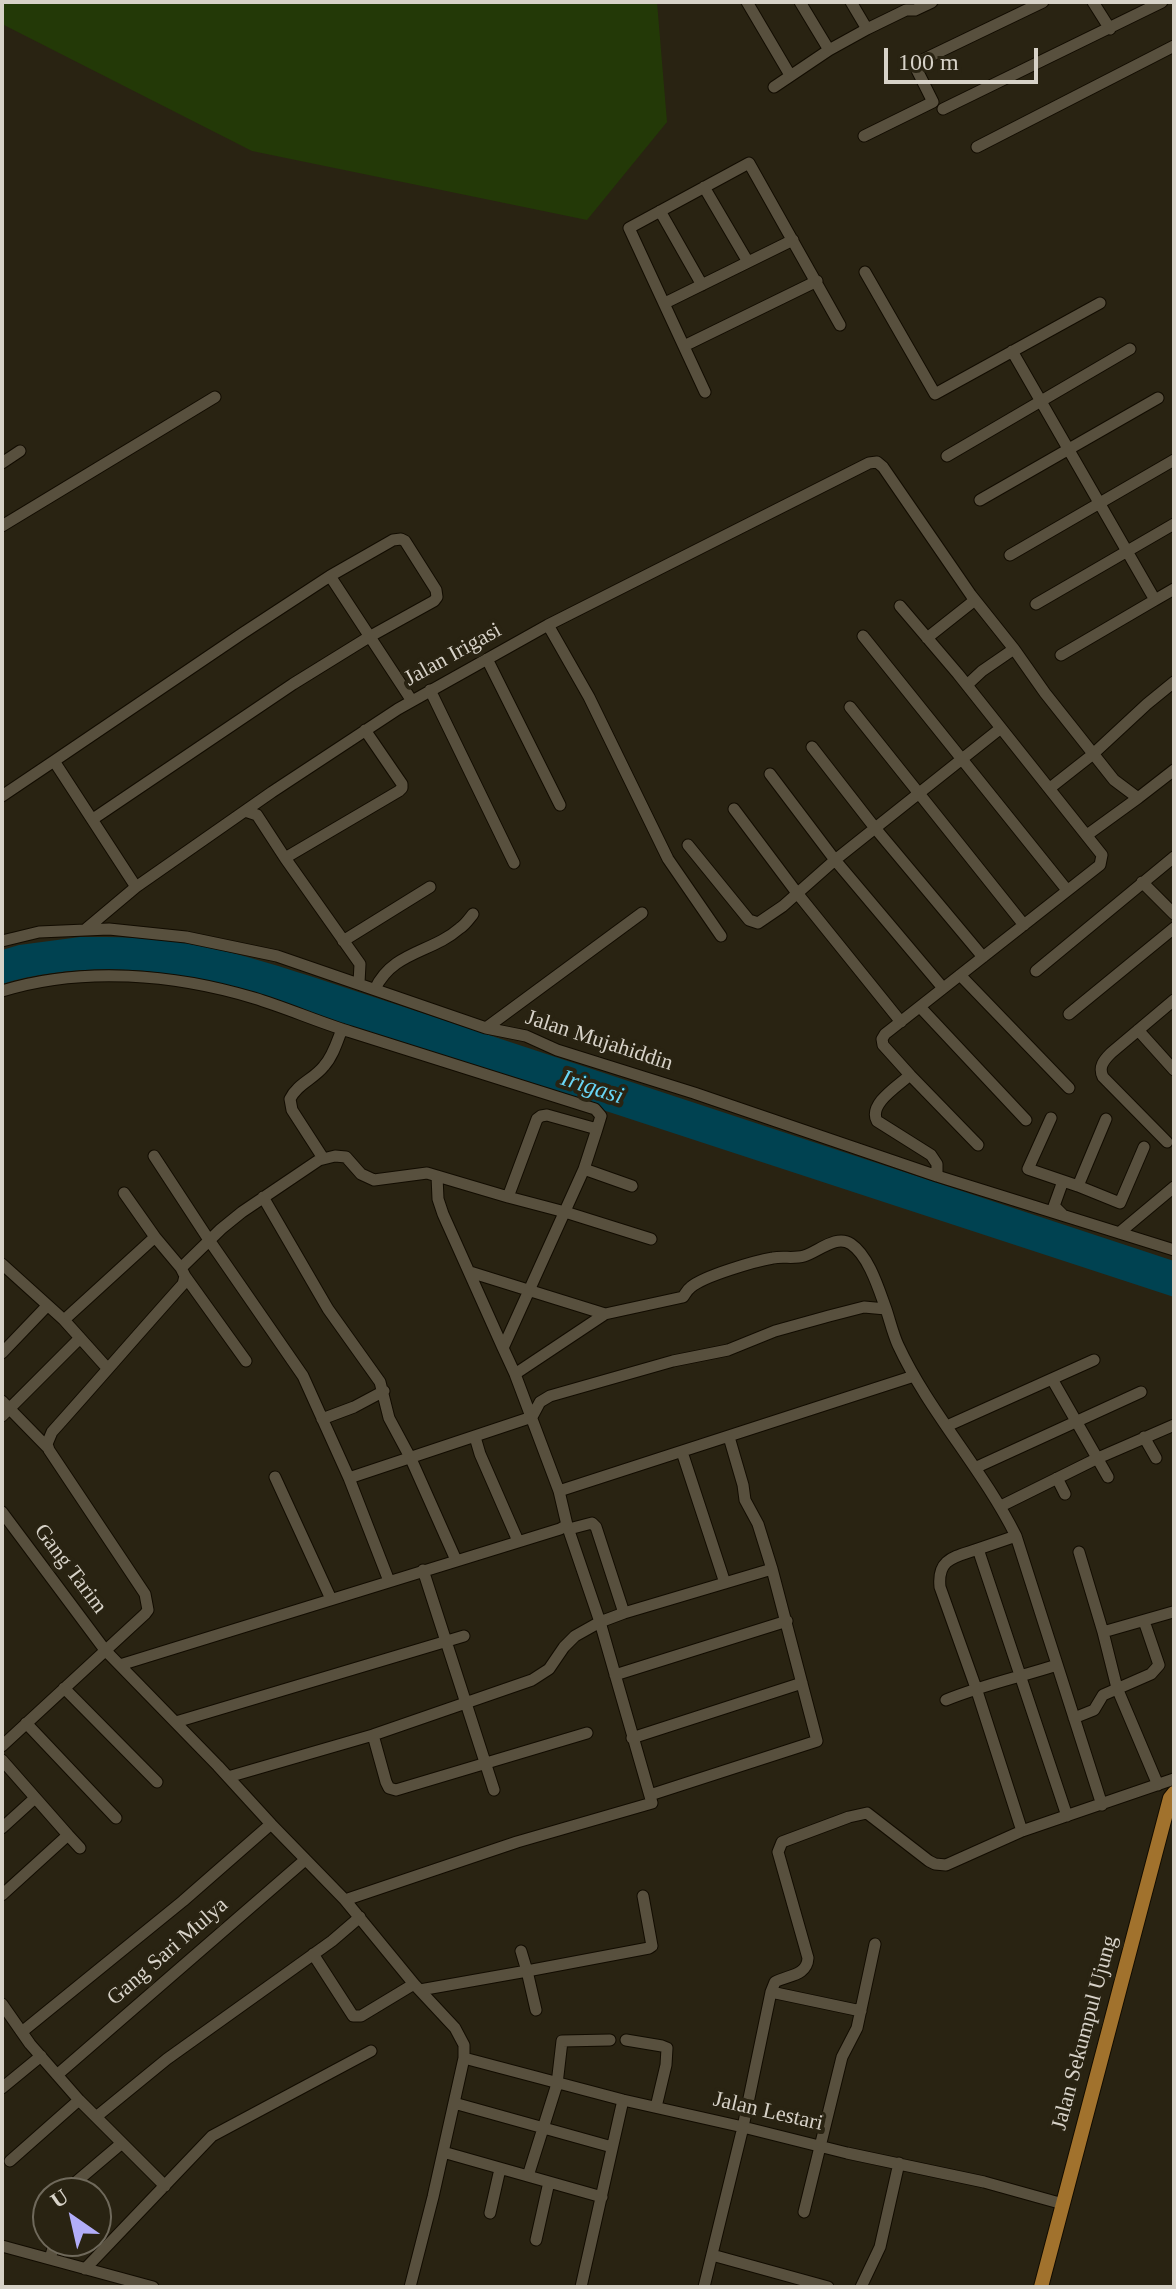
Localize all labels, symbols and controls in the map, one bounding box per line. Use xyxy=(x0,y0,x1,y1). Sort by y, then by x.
scale bar xyxy=(888,32,1042,82)
text: 100 m xyxy=(898,49,959,75)
street label: Jalan Irigasi xyxy=(400,618,506,692)
street label: Jalan Mujahiddin xyxy=(522,1005,676,1077)
water label: Irigasi xyxy=(557,1064,627,1112)
street label: Gang Tarim xyxy=(28,1519,112,1619)
street label: Gang Sari Mulya xyxy=(102,1892,234,2012)
street label: Jalan Sekumpul Ujung xyxy=(1046,1933,1124,2133)
street label: Jalan Lestari xyxy=(711,2087,825,2137)
north arrow xyxy=(32,2177,112,2257)
text: U xyxy=(46,2184,73,2213)

